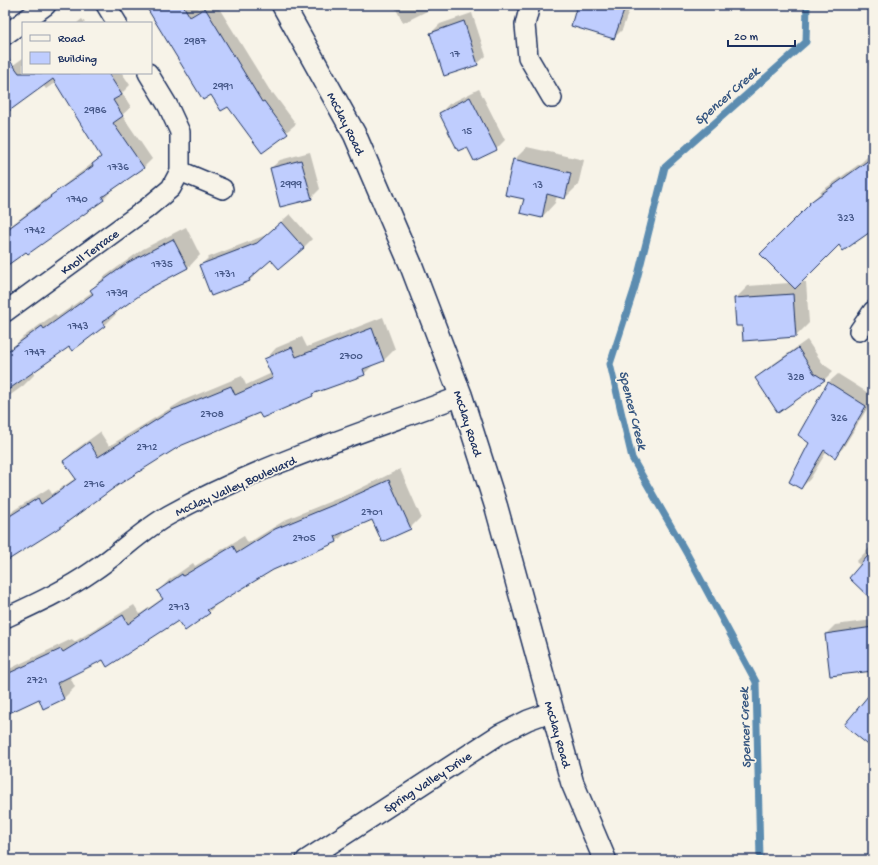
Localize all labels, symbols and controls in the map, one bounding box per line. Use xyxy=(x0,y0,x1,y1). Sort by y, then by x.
legend xyxy=(22,22,152,74)
scale bar xyxy=(728,22,795,48)
text: 20 m xyxy=(734,31,759,45)
text: Road xyxy=(58,33,85,47)
house number: 2987 xyxy=(184,36,207,48)
house number: 17 xyxy=(449,49,460,61)
text: Building xyxy=(57,53,97,67)
water label: Spencer Creek xyxy=(692,63,765,130)
house number: 2991 xyxy=(213,81,233,93)
street label: McClay Road xyxy=(323,90,368,159)
house number: 2986 xyxy=(84,105,107,117)
house number: 15 xyxy=(461,126,472,138)
house number: 1736 xyxy=(106,162,129,174)
house number: 2999 xyxy=(280,179,302,191)
house number: 13 xyxy=(532,180,543,192)
house number: 1740 xyxy=(65,194,88,206)
house number: 323 xyxy=(837,213,855,225)
house number: 1742 xyxy=(24,225,46,237)
street label: Knoll Terrace xyxy=(58,227,123,279)
house number: 1735 xyxy=(150,259,173,271)
house number: 1731 xyxy=(214,269,235,281)
house number: 1739 xyxy=(105,288,128,300)
house number: 1743 xyxy=(66,321,89,333)
house number: 1747 xyxy=(23,347,46,359)
house number: 2700 xyxy=(339,351,363,363)
water label: Spencer Creek xyxy=(614,369,650,454)
house number: 328 xyxy=(786,372,805,384)
street label: McClay Road xyxy=(449,389,485,460)
house number: 2708 xyxy=(200,409,224,421)
house number: 326 xyxy=(830,413,848,425)
house number: 2712 xyxy=(137,442,158,454)
street label: McClay Valley Boulevard xyxy=(173,453,300,521)
house number: 2716 xyxy=(83,479,105,491)
house number: 2701 xyxy=(361,507,383,519)
house number: 2705 xyxy=(292,533,316,545)
house number: 2713 xyxy=(168,602,190,614)
house number: 2721 xyxy=(27,675,47,687)
water label: Spencer Creek xyxy=(737,686,756,769)
street label: McClay Road xyxy=(540,700,574,771)
street label: Spring Valley Drive xyxy=(382,749,475,817)

